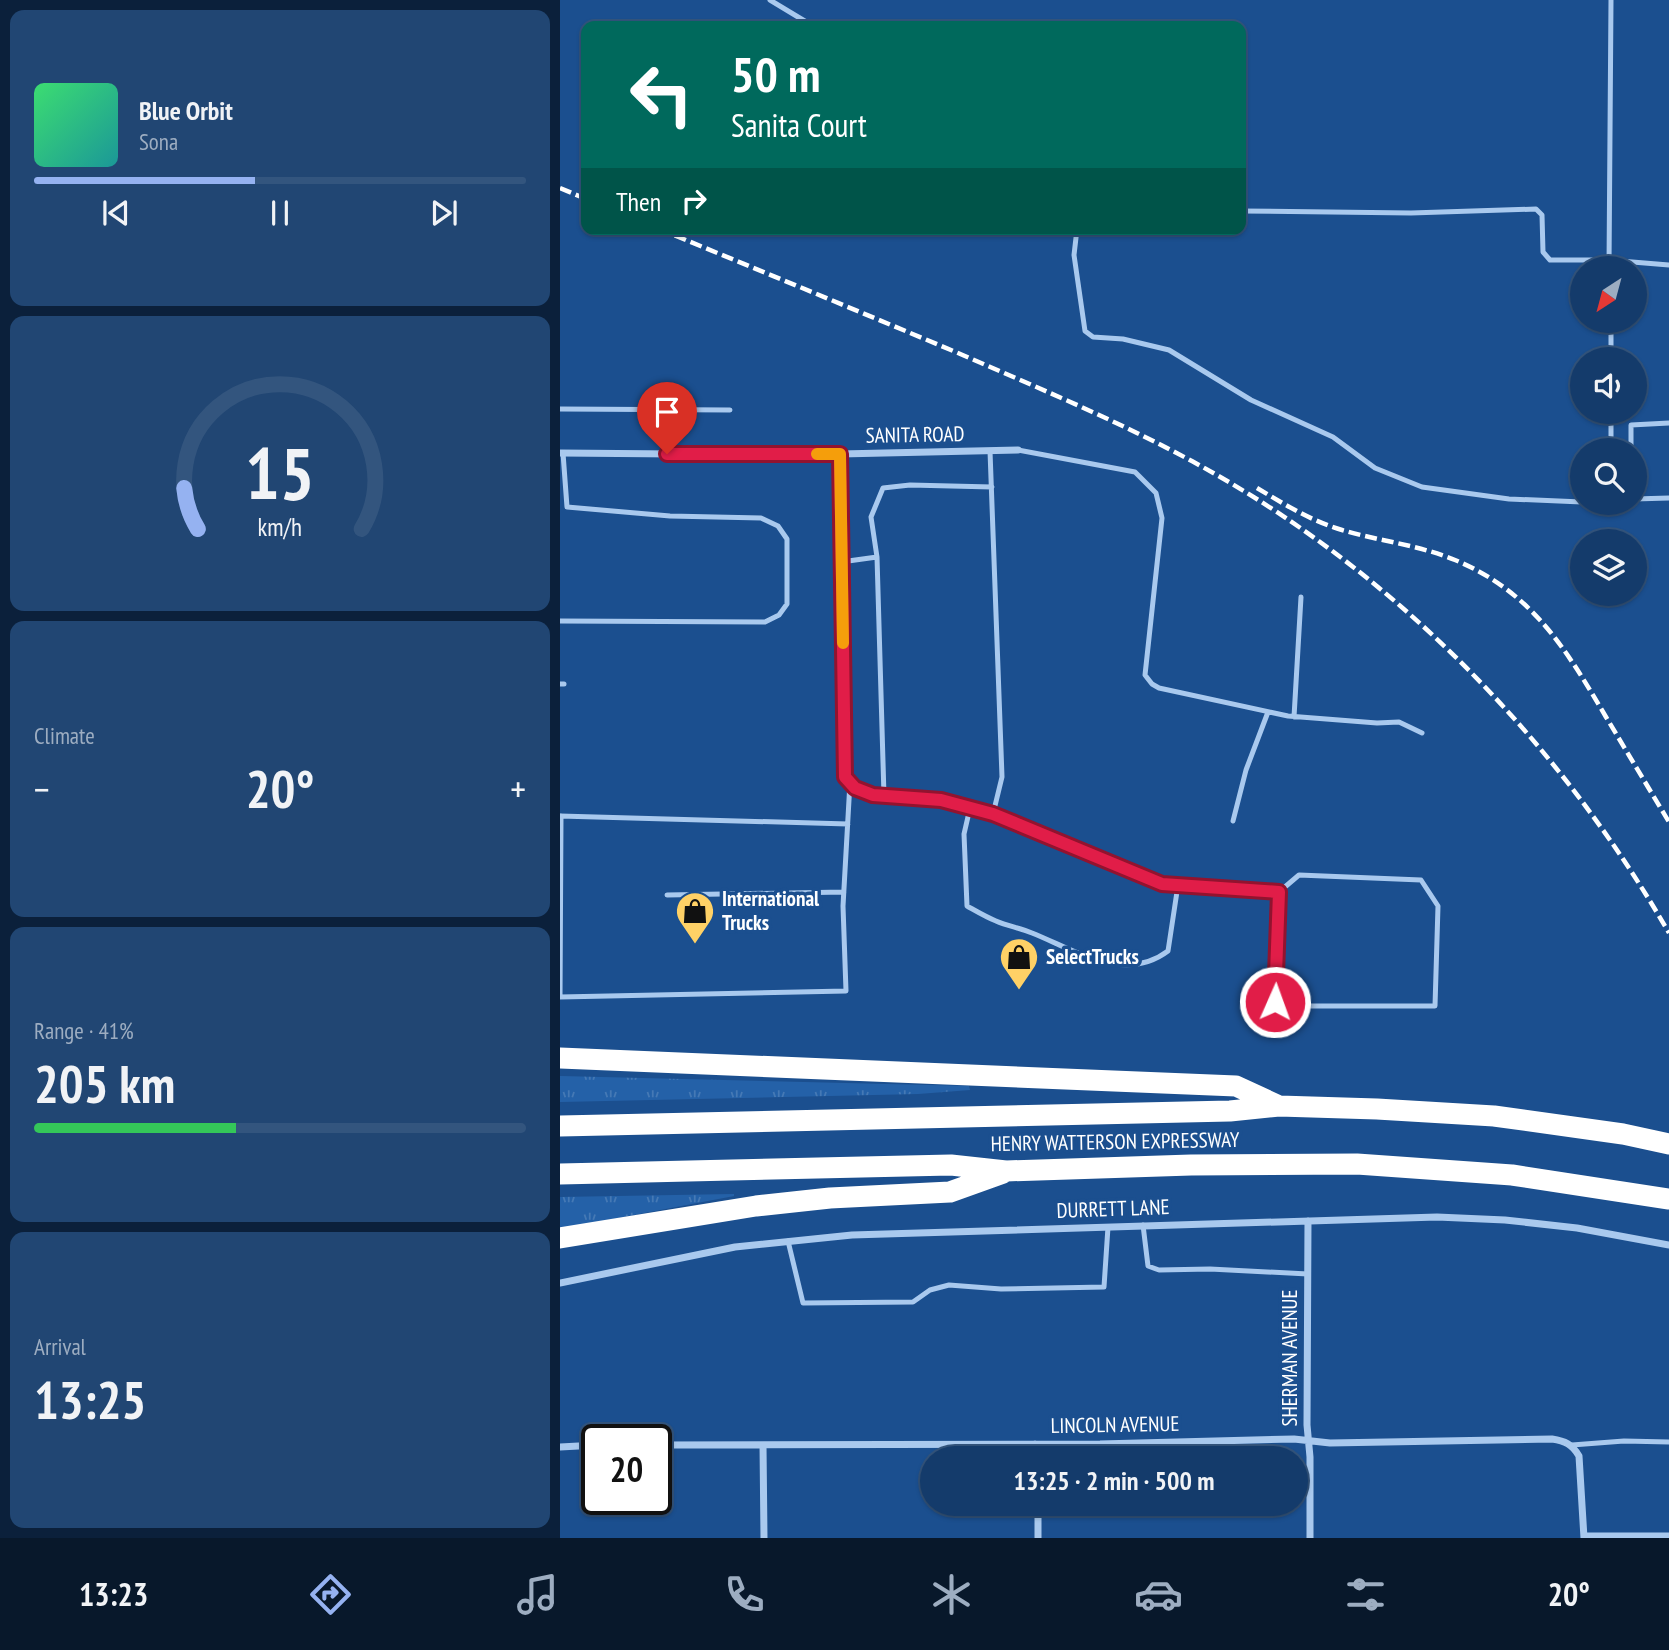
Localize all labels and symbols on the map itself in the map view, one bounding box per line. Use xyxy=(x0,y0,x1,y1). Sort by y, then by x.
north arrow xyxy=(1570,256,1647,332)
pin xyxy=(637,382,697,454)
street label: SANITA ROAD xyxy=(865,420,965,449)
place label: International Trucks xyxy=(722,885,820,936)
shop icon: International Trucks xyxy=(674,890,716,945)
shop icon: SelectTrucks xyxy=(998,936,1040,991)
place label: SelectTrucks xyxy=(1046,943,1139,970)
position arrow xyxy=(1238,965,1312,1039)
street label: HENRY WATTERSON EXPRESSWAY xyxy=(990,1126,1240,1157)
street label: DURRETT LANE xyxy=(1056,1193,1170,1224)
street label: SHERMAN AVENUE xyxy=(1276,1290,1303,1426)
street label: LINCOLN AVENUE xyxy=(1050,1410,1180,1439)
speed limit sign: 20 xyxy=(581,1424,672,1515)

